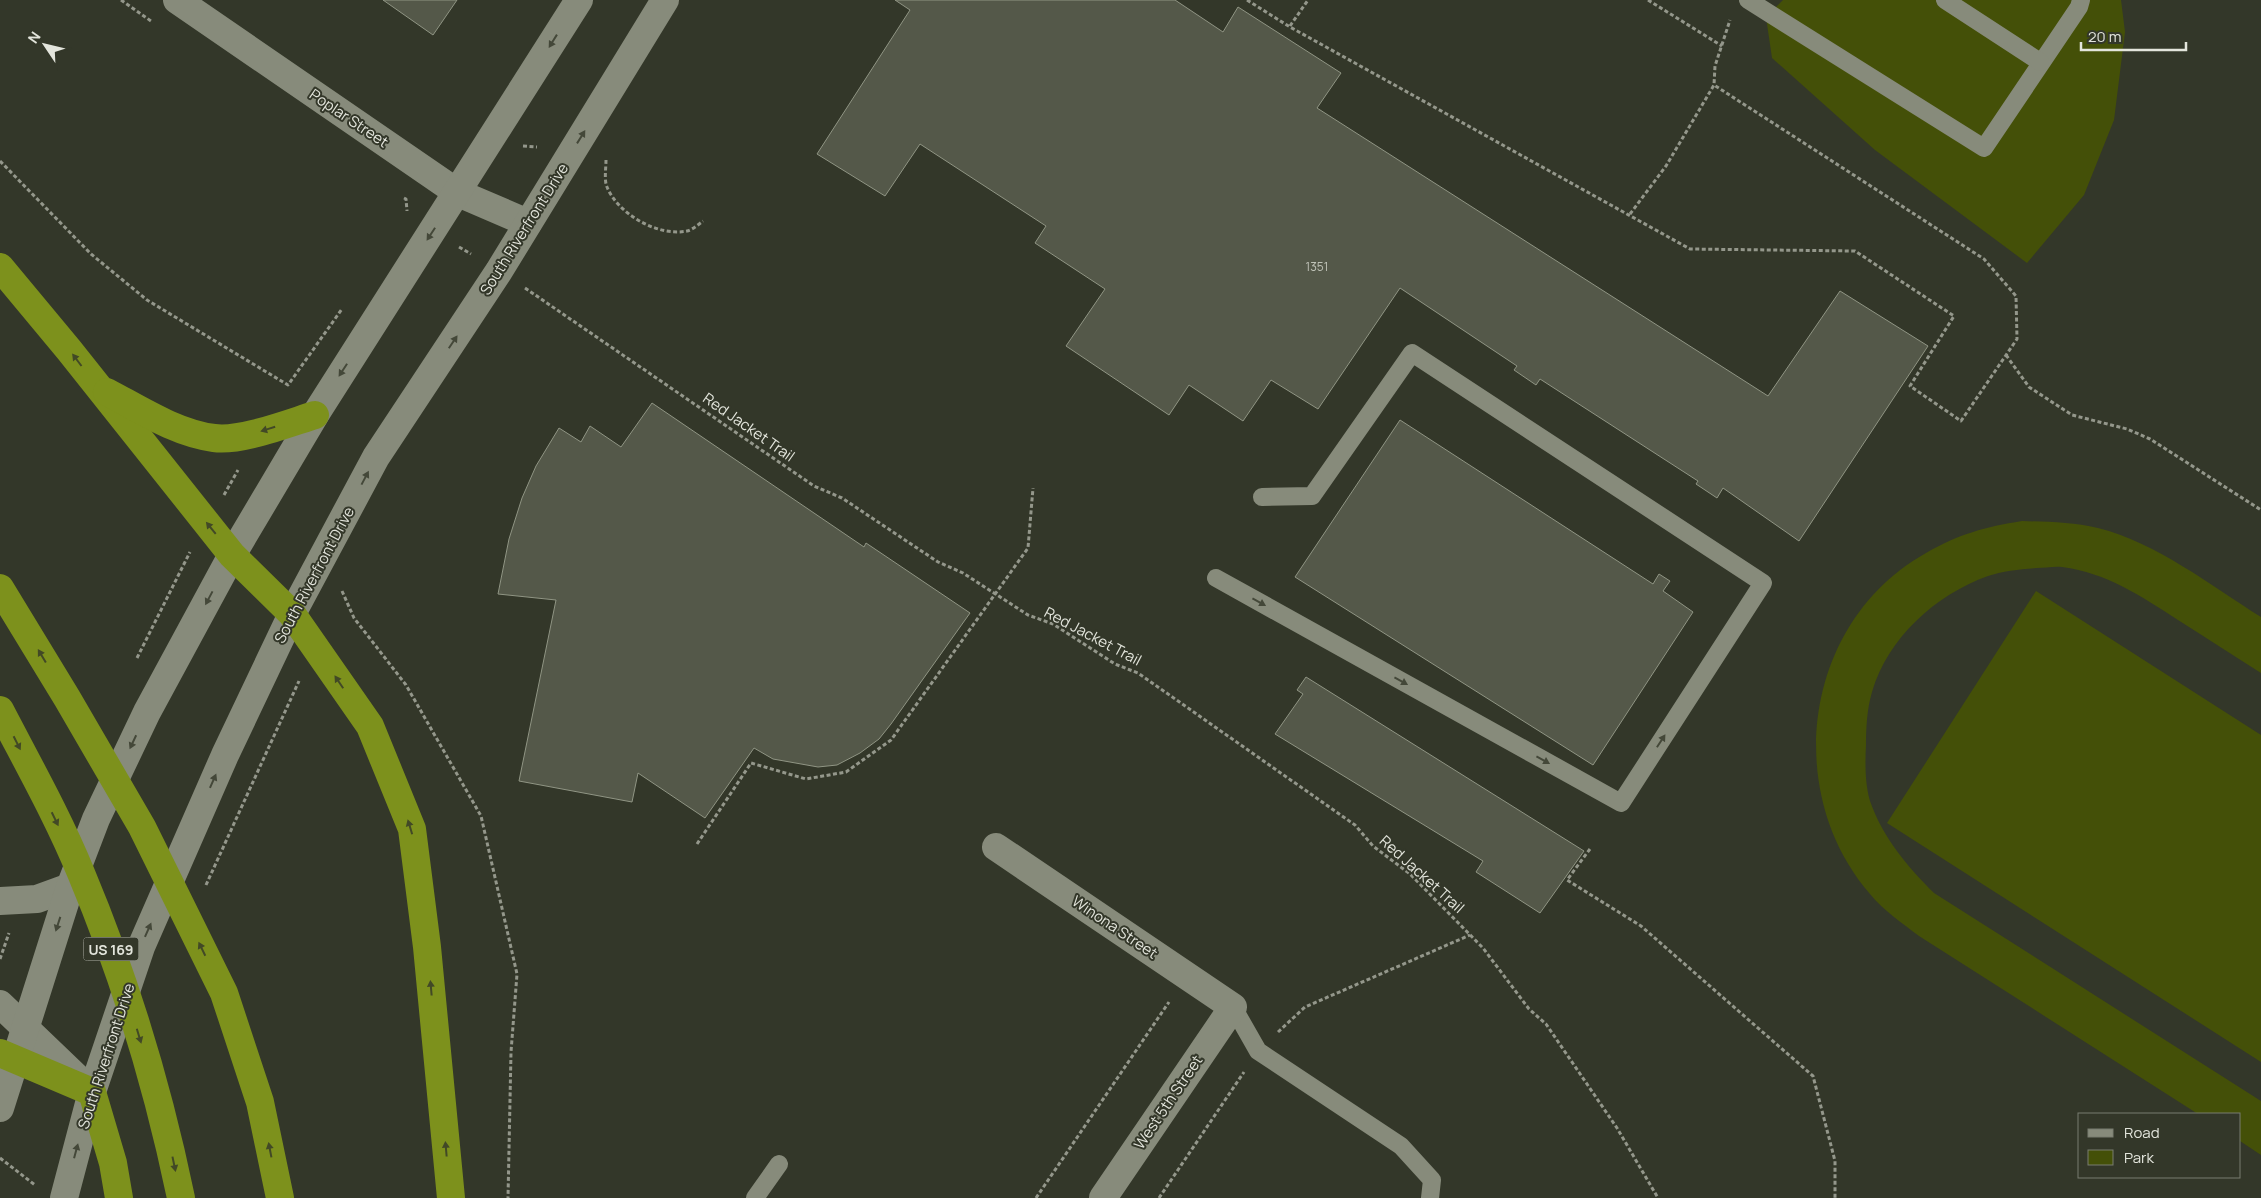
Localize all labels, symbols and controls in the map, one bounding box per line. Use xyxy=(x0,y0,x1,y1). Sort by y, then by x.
north arrow xyxy=(20,20,70,70)
scale bar xyxy=(2081,20,2186,52)
text: 20 m xyxy=(2088,26,2121,47)
text: N xyxy=(23,28,45,47)
one-way arrow xyxy=(548,35,557,48)
street label: Poplar Street xyxy=(305,84,393,152)
one-way arrow xyxy=(576,130,585,143)
street label: South Riverfront Drive xyxy=(475,159,573,299)
one-way arrow xyxy=(427,227,436,240)
house number: 1351 xyxy=(1306,258,1328,275)
one-way arrow xyxy=(448,335,457,348)
one-way arrow xyxy=(72,353,82,367)
one-way arrow xyxy=(339,364,348,377)
street label: Red Jacket Trail xyxy=(699,388,799,466)
one-way arrow xyxy=(261,425,276,433)
one-way arrow xyxy=(361,471,369,486)
street label: South Riverfront Drive xyxy=(269,503,359,647)
one-way arrow xyxy=(205,522,216,535)
one-way arrow xyxy=(205,590,213,605)
one-way arrow xyxy=(1251,598,1266,606)
street label: Red Jacket Trail xyxy=(1041,602,1145,670)
one-way arrow xyxy=(37,650,46,663)
one-way arrow xyxy=(334,675,344,688)
one-way arrow xyxy=(1394,677,1408,685)
one-way arrow xyxy=(129,734,137,749)
one-way arrow xyxy=(1656,734,1666,748)
one-way arrow xyxy=(13,736,21,750)
one-way arrow xyxy=(1536,755,1550,764)
one-way arrow xyxy=(210,774,218,788)
one-way arrow xyxy=(51,812,59,826)
one-way arrow xyxy=(406,819,414,834)
street label: Red Jacket Trail xyxy=(1375,830,1469,918)
street label: Winona Street xyxy=(1068,891,1162,963)
one-way arrow xyxy=(54,917,62,932)
one-way arrow xyxy=(145,923,153,937)
road number: US 169 xyxy=(84,938,138,961)
one-way arrow xyxy=(198,942,206,956)
one-way arrow xyxy=(427,979,435,995)
street label: South Riverfront Drive xyxy=(73,980,140,1131)
one-way arrow xyxy=(135,1028,143,1043)
street label: West 5th Street xyxy=(1129,1051,1207,1153)
legend xyxy=(2078,1113,2241,1178)
text: Road xyxy=(2124,1122,2160,1143)
one-way arrow xyxy=(442,1141,450,1157)
one-way arrow xyxy=(73,1143,81,1158)
one-way arrow xyxy=(266,1143,274,1158)
text: Park xyxy=(2124,1147,2154,1168)
one-way arrow xyxy=(170,1157,178,1172)

